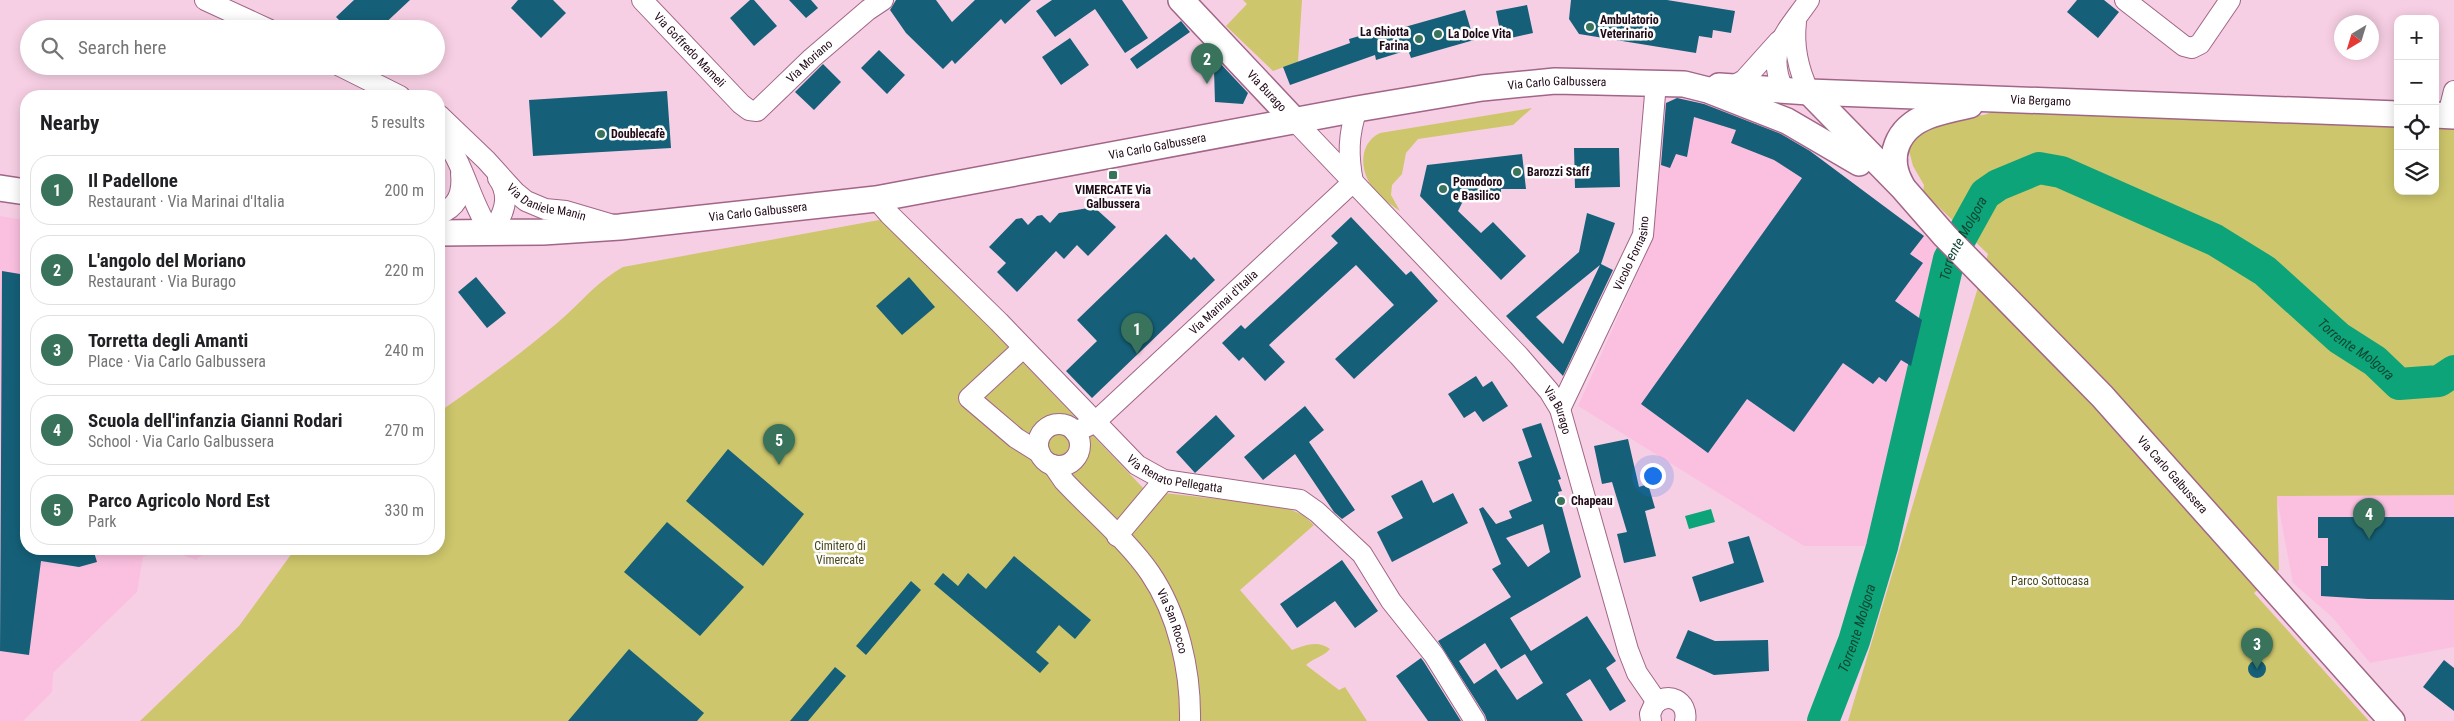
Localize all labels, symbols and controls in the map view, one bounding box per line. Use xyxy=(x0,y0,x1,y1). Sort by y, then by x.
street label: Via Goffredo Mameli xyxy=(651,10,728,90)
place label: Ambulatorio Veterinario xyxy=(1600,13,1659,41)
north arrow xyxy=(2334,15,2379,60)
map controls xyxy=(2394,15,2439,195)
button: + xyxy=(2394,15,2439,60)
search box xyxy=(20,20,445,75)
marker: Ambulatorio Veterinario xyxy=(1584,21,1596,33)
place label: La Ghiotta Farina xyxy=(1360,25,1409,53)
place label: La Dolce Vita xyxy=(1448,27,1512,41)
marker: La Dolce Vita xyxy=(1432,28,1444,40)
marker: La Ghiotta Farina xyxy=(1413,33,1425,45)
icon: search xyxy=(38,34,66,62)
text: Search here xyxy=(78,36,166,59)
street label: Via Moriano xyxy=(784,37,835,86)
pin: 2 xyxy=(1191,43,1223,84)
button: − xyxy=(2394,60,2439,105)
street label: Via Burago xyxy=(1244,67,1289,115)
street label: Via Carlo Galbussera xyxy=(1507,74,1607,93)
street label: Via Bergamo xyxy=(2010,93,2071,109)
button: locate xyxy=(2394,105,2439,150)
text: Nearby xyxy=(40,111,99,135)
text: 5 results xyxy=(370,113,425,132)
place label: Doublecafè xyxy=(611,127,665,141)
marker: Doublecafè xyxy=(595,128,607,140)
street label: Via Carlo Galbussera xyxy=(1108,130,1208,162)
button: layers xyxy=(2394,150,2439,195)
place label: Barozzi Staff xyxy=(1527,165,1589,179)
marker: Barozzi Staff xyxy=(1511,166,1523,178)
text: Il Padellone xyxy=(88,169,178,192)
marker: VIMERCATE Via Galbussera xyxy=(1107,169,1119,181)
place label: Pomodoro e Basilico xyxy=(1453,175,1502,203)
text: 1 xyxy=(53,181,61,200)
text: 200 m xyxy=(385,181,424,200)
street label: Via Daniele Manin xyxy=(504,181,588,224)
place label: VIMERCATE Via Galbussera xyxy=(1075,183,1151,211)
marker: Pomodoro e Basilico xyxy=(1437,183,1449,195)
text: Restaurant · Via Marinai d'Italia xyxy=(88,192,285,211)
water label: Torrente Molgora xyxy=(1936,193,1990,282)
street label: Via Carlo Galbussera xyxy=(708,200,808,224)
street label: Vicolo Fornasino xyxy=(1611,215,1652,293)
text: L'angolo del Moriano xyxy=(88,249,246,272)
text: 2 xyxy=(53,261,61,280)
text: 220 m xyxy=(385,261,424,280)
street label: Via Marinai d'Italia xyxy=(1187,267,1261,338)
text: Restaurant · Via Burago xyxy=(88,272,236,291)
pin: 1 xyxy=(1121,313,1153,354)
water label: Torrente Molgora xyxy=(2315,315,2398,383)
text: Torretta degli Amanti xyxy=(88,329,248,352)
text: 3 xyxy=(53,341,61,360)
text: 240 m xyxy=(385,341,424,360)
text: Place · Via Carlo Galbussera xyxy=(88,352,266,371)
street label: Via Burago xyxy=(1541,383,1574,436)
text: Scuola dell'infanzia Gianni Rodari xyxy=(88,409,343,432)
text: 4 xyxy=(53,421,61,440)
text: 270 m xyxy=(385,421,424,440)
pin: 5 xyxy=(763,424,795,465)
text: School · Via Carlo Galbussera xyxy=(88,432,274,451)
street label: Via Carlo Galbussera xyxy=(2134,433,2211,517)
street label: Via Renato Pellegatta xyxy=(1124,452,1224,496)
your location xyxy=(1640,463,1666,489)
text: Parco Agricolo Nord Est xyxy=(88,489,270,512)
place label: Chapeau xyxy=(1571,494,1613,508)
marker: Chapeau xyxy=(1555,495,1567,507)
pin: 4 xyxy=(2353,498,2385,539)
text: 5 xyxy=(53,501,61,520)
text: 330 m xyxy=(385,501,424,520)
text: Park xyxy=(88,512,117,531)
park label: Cimitero di Vimercate xyxy=(814,539,866,567)
park label: Parco Sottocasa xyxy=(2011,574,2089,588)
water label: Torrente Molgora xyxy=(1835,582,1879,675)
street label: Via San Rocco xyxy=(1154,586,1190,655)
pin: 3 xyxy=(2241,628,2273,669)

